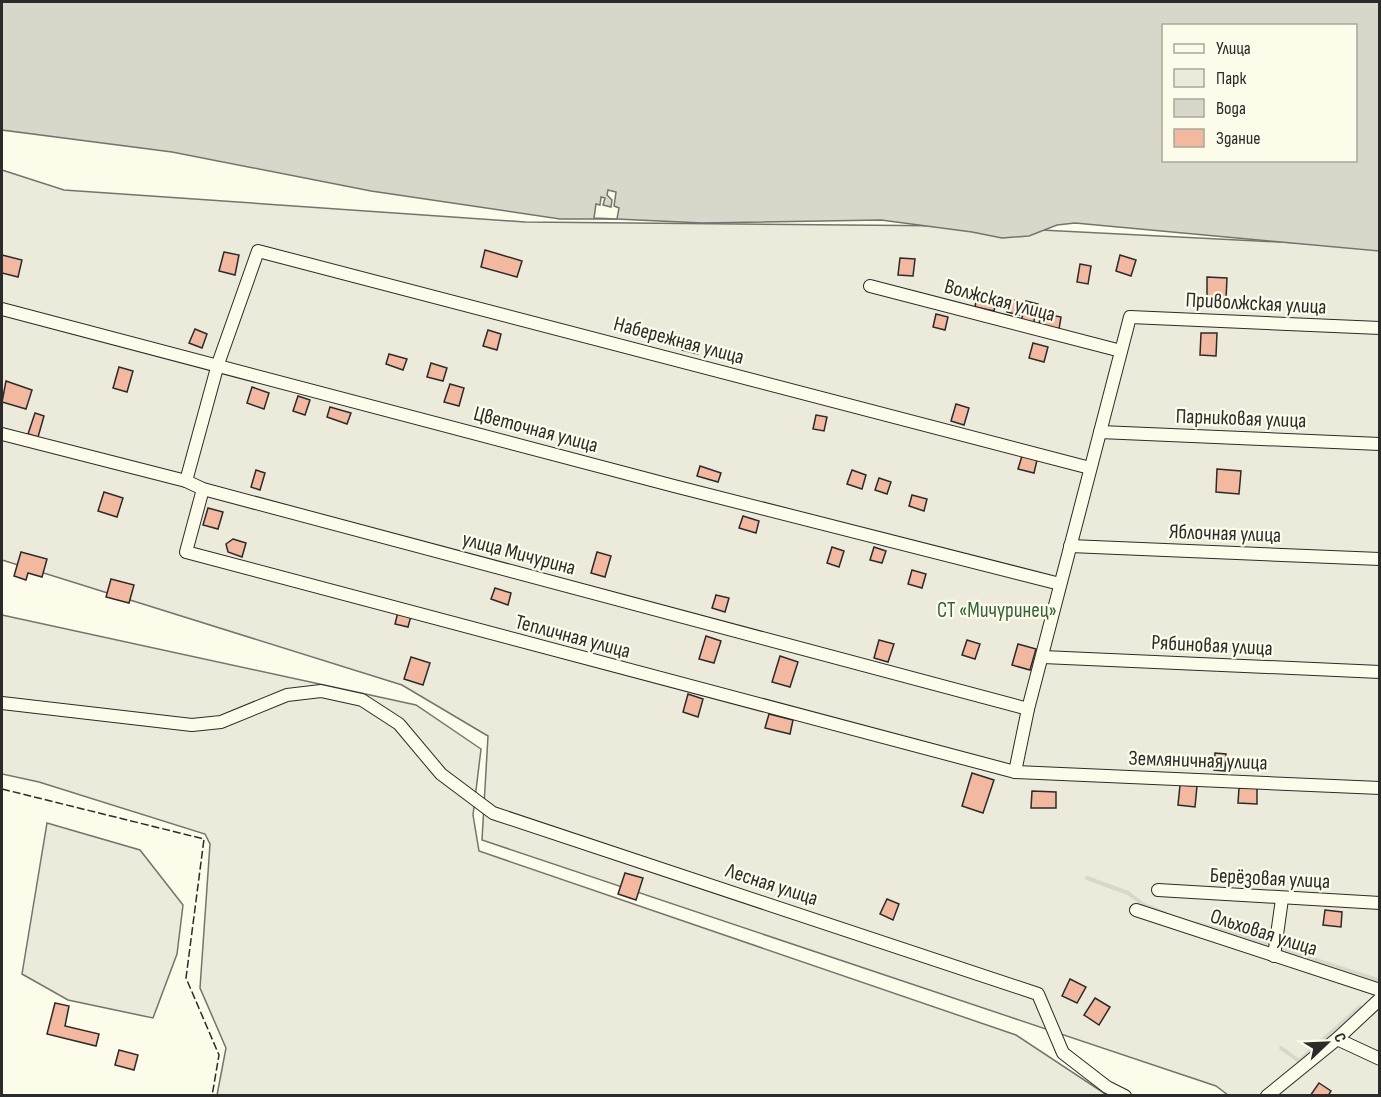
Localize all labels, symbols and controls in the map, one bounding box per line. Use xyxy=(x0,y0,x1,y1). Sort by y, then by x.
legend xyxy=(1162,24,1357,162)
text: Улица xyxy=(1216,38,1251,59)
text: Парк xyxy=(1216,68,1247,89)
text: Вода xyxy=(1216,98,1246,119)
text: Здание xyxy=(1216,128,1261,149)
street label: Волжская улица xyxy=(942,274,1058,327)
street label: Приволжская улица xyxy=(1185,287,1327,320)
street label: Набережная улица xyxy=(611,311,747,370)
street label: Цветочная улица xyxy=(471,401,601,458)
street label: Парниковая улица xyxy=(1175,404,1307,433)
street label: Яблочная улица xyxy=(1168,519,1282,548)
street label: улица Мичурина xyxy=(459,526,578,581)
park label: СТ «Мичуринец» xyxy=(937,598,1057,623)
street label: Тепличная улица xyxy=(512,609,633,664)
street label: Рябиновая улица xyxy=(1151,630,1273,661)
street label: Земляничная улица xyxy=(1128,746,1268,775)
street label: Лесная улица xyxy=(722,858,821,911)
street label: Берёзовая улица xyxy=(1209,863,1331,894)
street label: Ольховая улица xyxy=(1207,903,1321,962)
north arrow xyxy=(1297,1013,1357,1073)
text: С xyxy=(1329,1030,1350,1045)

